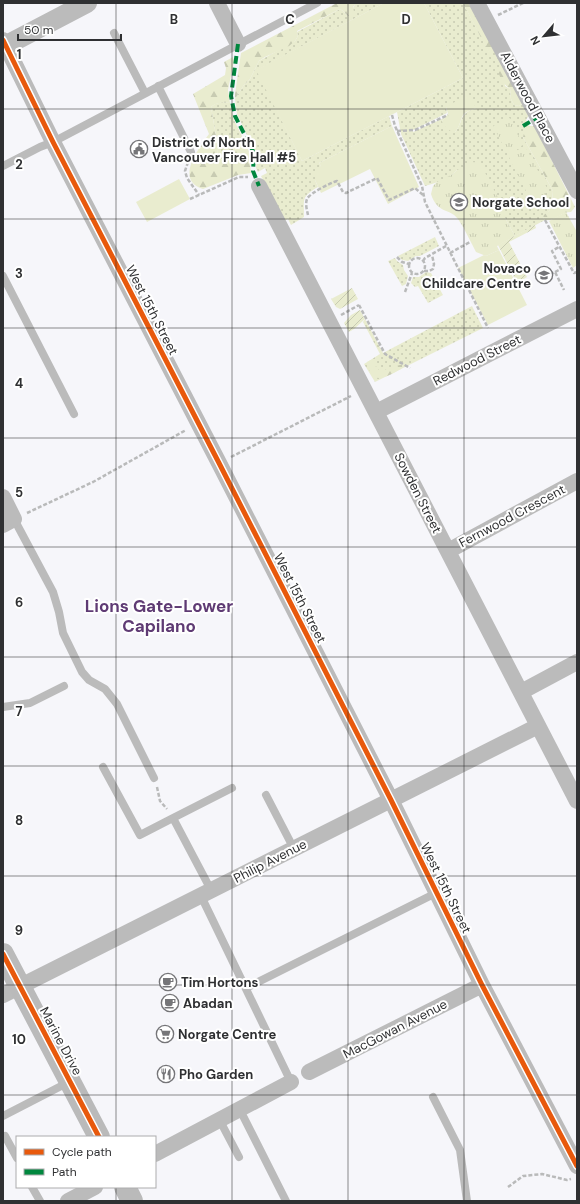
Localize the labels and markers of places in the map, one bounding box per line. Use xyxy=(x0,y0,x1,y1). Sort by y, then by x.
place label: District of North Vancouver Fire Hall #5 xyxy=(152,134,296,166)
public building icon: District of North Vancouver Fire Hall #5 xyxy=(129,139,149,159)
school or university icon: Norgate School xyxy=(449,192,469,212)
place label: Norgate School xyxy=(472,194,569,211)
place label: Novaco Childcare Centre xyxy=(422,260,531,292)
school or university icon: Novaco Childcare Centre xyxy=(534,265,554,285)
cafe icon: Tim Hortons xyxy=(158,972,178,992)
place label: Tim Hortons xyxy=(181,974,259,991)
cafe icon: Abadan xyxy=(160,993,180,1013)
place label: Abadan xyxy=(183,995,233,1012)
supermarket icon: Norgate Centre xyxy=(155,1024,175,1044)
place label: Norgate Centre xyxy=(178,1026,276,1043)
restaurant icon: Pho Garden xyxy=(156,1064,176,1084)
place label: Pho Garden xyxy=(179,1066,253,1083)

